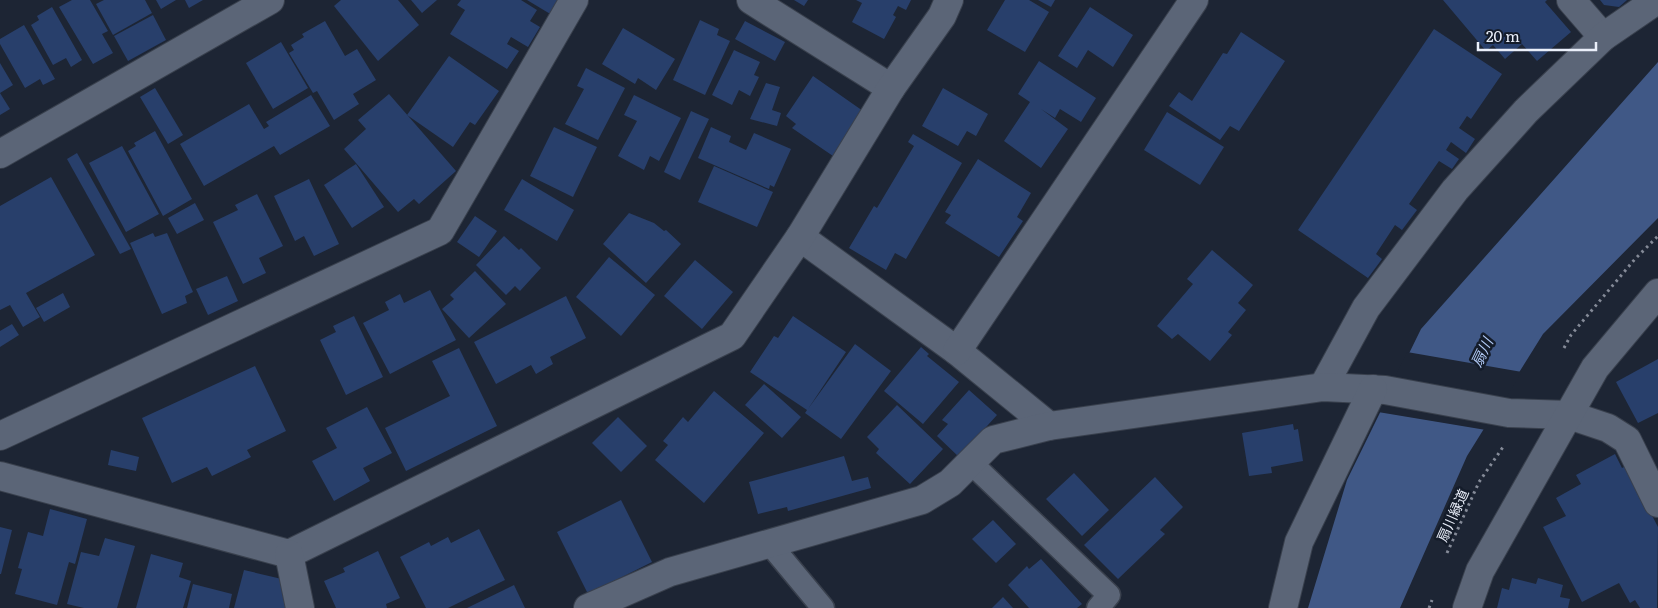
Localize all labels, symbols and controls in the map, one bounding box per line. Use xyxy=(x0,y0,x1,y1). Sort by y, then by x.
scale bar xyxy=(1478,20,1596,52)
text: 20 m xyxy=(1486,24,1520,47)
water label: 扇川 xyxy=(1464,332,1499,371)
street label: 扇川緑道 xyxy=(1431,485,1473,545)

